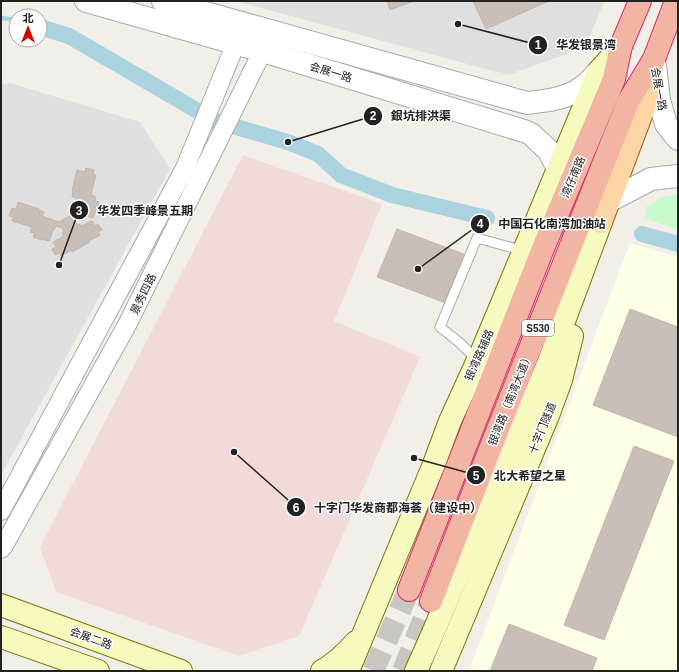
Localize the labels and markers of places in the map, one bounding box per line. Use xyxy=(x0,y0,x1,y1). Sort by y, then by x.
callout: 华发银景湾 xyxy=(528,33,624,57)
callout: 銀坑排洪渠 xyxy=(363,104,459,128)
callout: 华发四季峰景五期 xyxy=(69,198,201,222)
callout: 中国石化南湾加油站 xyxy=(470,212,614,236)
callout: 北大希望之星 xyxy=(466,463,574,487)
callout: 十字门华发商都海荟（建设中） xyxy=(286,495,490,519)

